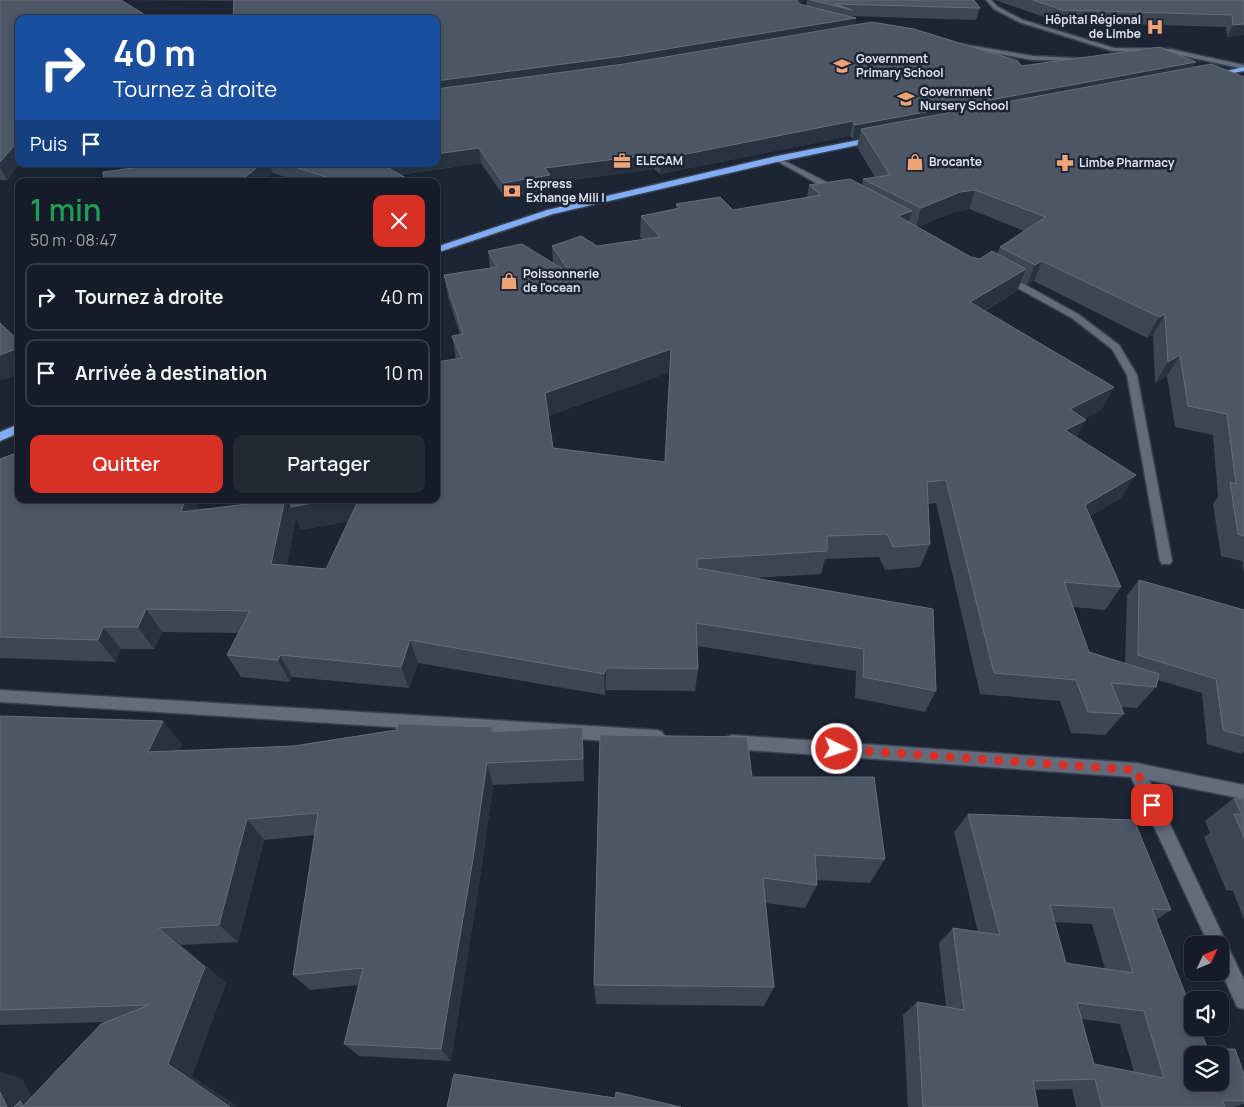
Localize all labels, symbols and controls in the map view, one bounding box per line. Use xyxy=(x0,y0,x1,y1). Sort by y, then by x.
place label: Hôpital Régional de Limbe xyxy=(1045,11,1141,42)
hospital icon: Hôpital Régional de Limbe xyxy=(1145,17,1165,37)
text: 40 m xyxy=(113,29,196,77)
icon: right xyxy=(30,35,95,100)
place label: Government Primary School xyxy=(856,50,944,81)
school or university icon: Government Primary School xyxy=(832,56,852,76)
text: Tournez à droite xyxy=(113,74,277,104)
place label: Government Nursery School xyxy=(920,83,1009,114)
school or university icon: Government Nursery School xyxy=(896,89,916,109)
icon: arrive xyxy=(77,130,105,158)
text: Puis xyxy=(30,131,67,157)
office icon: ELECAM xyxy=(612,151,632,171)
place label: ELECAM xyxy=(636,152,683,169)
shop icon: Brocante xyxy=(905,152,925,172)
place label: Brocante xyxy=(929,153,982,170)
pharmacy icon: Limbe Pharmacy xyxy=(1055,153,1075,173)
place label: Limbe Pharmacy xyxy=(1079,154,1175,171)
place label: Express Exhange Mili I xyxy=(526,175,605,206)
bank icon: Express Exhange Mili I xyxy=(502,181,522,201)
text: 1 min xyxy=(30,189,102,230)
button: close xyxy=(373,195,425,247)
text: 50 m · 08:47 xyxy=(30,229,117,251)
place label: Poissonnerie de l'ocean xyxy=(523,265,599,296)
shop icon: Poissonnerie de l'ocean xyxy=(499,271,519,291)
icon: right xyxy=(32,283,60,311)
text: Tournez à droite xyxy=(75,284,223,310)
text: 40 m xyxy=(380,284,423,310)
icon: arrive xyxy=(32,359,60,387)
text: Arrivée à destination xyxy=(75,360,267,386)
text: 10 m xyxy=(384,360,423,386)
button: Quitter xyxy=(30,435,223,493)
button: Partager xyxy=(233,435,425,493)
position arrow xyxy=(810,722,862,774)
pin xyxy=(1131,784,1173,826)
icon: arrive xyxy=(1138,791,1166,819)
north arrow xyxy=(1184,936,1229,981)
map controls xyxy=(1184,936,1229,1091)
button: sound xyxy=(1184,991,1229,1036)
button: layers xyxy=(1184,1046,1229,1091)

